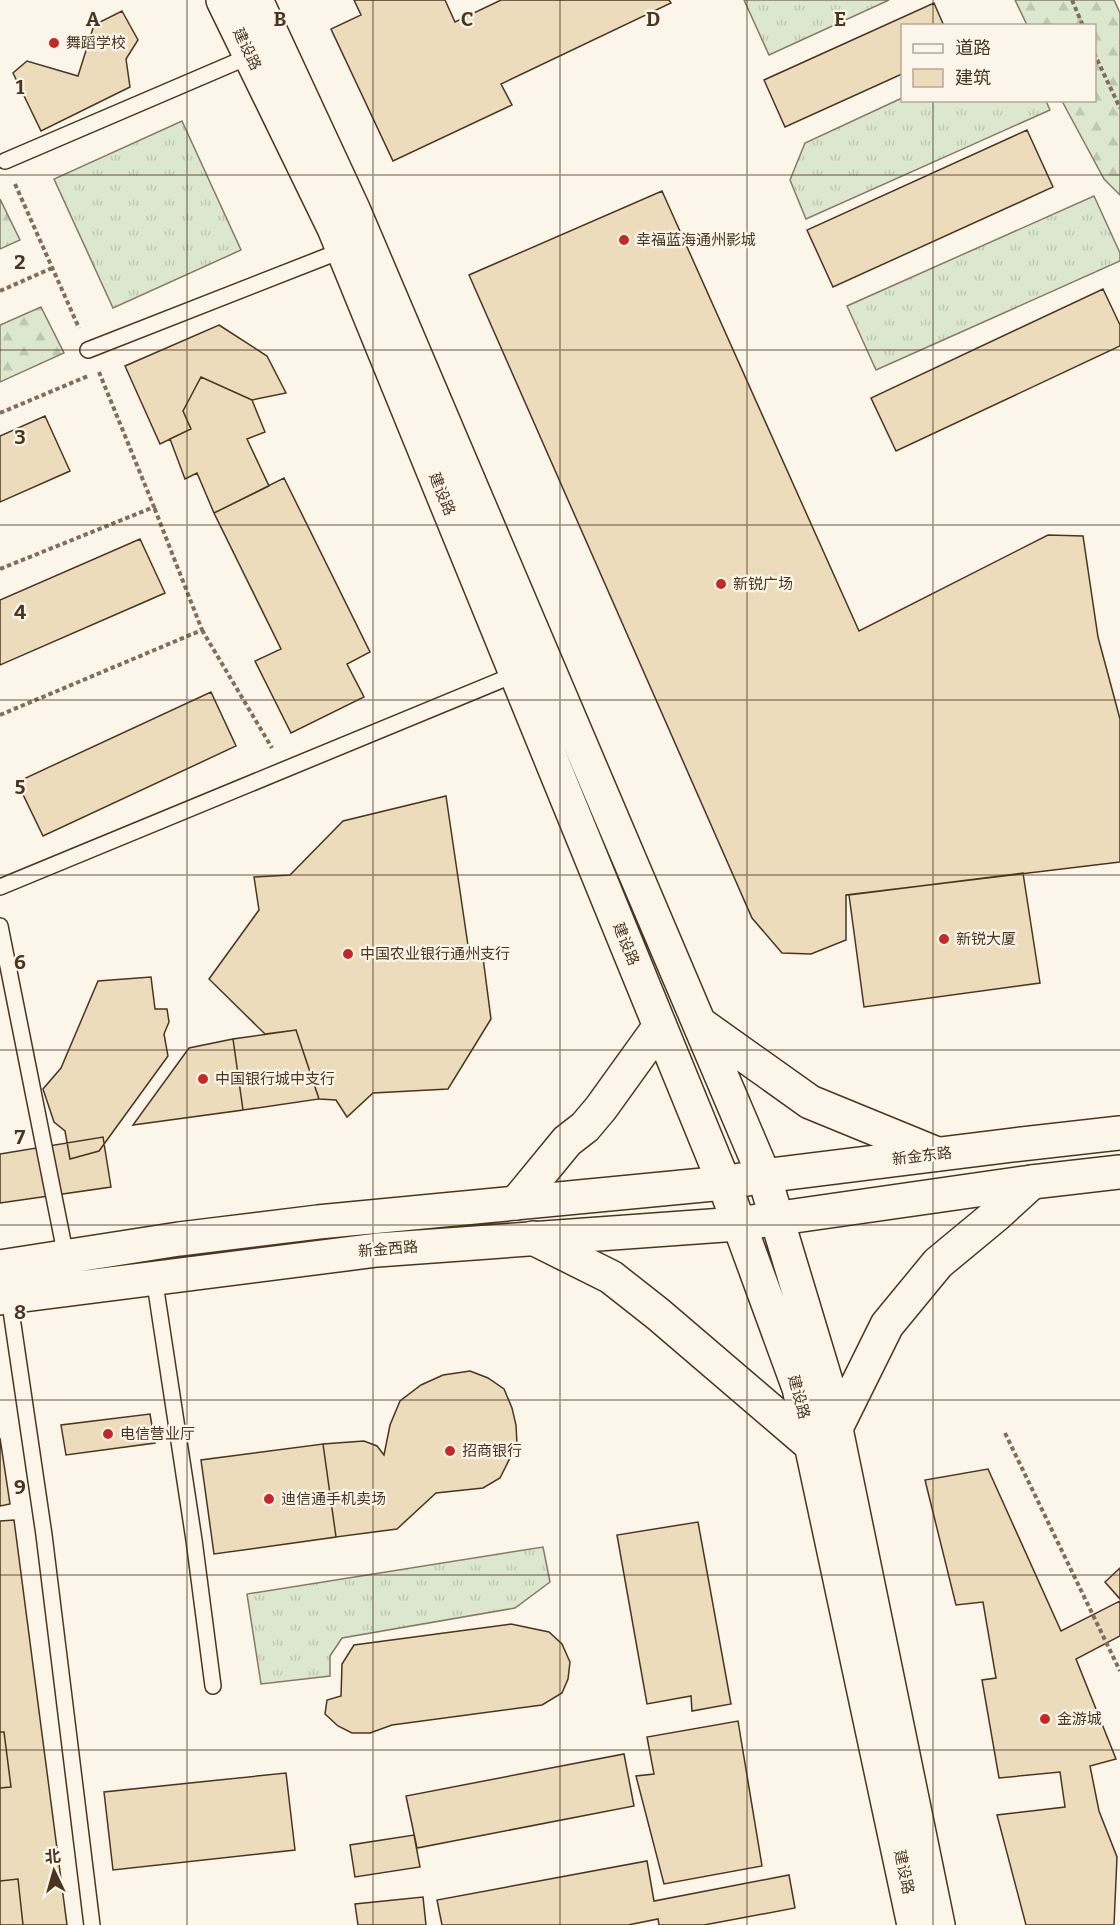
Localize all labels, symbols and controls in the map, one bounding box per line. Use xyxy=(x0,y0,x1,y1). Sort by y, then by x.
text: A xyxy=(86,7,101,31)
text: B xyxy=(274,7,287,31)
text: C xyxy=(461,7,473,31)
text: D xyxy=(646,7,660,31)
text: E xyxy=(834,7,846,31)
legend xyxy=(901,24,1096,102)
street label: 建设路 xyxy=(229,25,265,73)
place label: 舞蹈学校 xyxy=(66,34,126,52)
marker: 舞蹈学校 xyxy=(47,36,61,50)
text: 道路 xyxy=(955,37,991,59)
text: 建筑 xyxy=(955,67,991,89)
text: 1 xyxy=(16,75,25,99)
place label: 幸福蓝海通州影城 xyxy=(636,231,756,249)
marker: 幸福蓝海通州影城 xyxy=(617,233,631,247)
text: 2 xyxy=(14,250,26,274)
text: 3 xyxy=(14,425,26,449)
street label: 建设路 xyxy=(425,470,459,518)
place label: 新锐广场 xyxy=(733,575,793,593)
marker: 新锐广场 xyxy=(714,577,728,591)
text: 4 xyxy=(14,600,26,624)
text: 5 xyxy=(15,775,26,799)
street label: 建设路 xyxy=(609,920,643,968)
place label: 新锐大厦 xyxy=(956,930,1016,948)
marker: 新锐大厦 xyxy=(937,932,951,946)
place label: 中国农业银行通州支行 xyxy=(360,945,510,963)
marker: 中国农业银行通州支行 xyxy=(341,947,355,961)
text: 6 xyxy=(14,950,26,974)
place label: 中国银行城中支行 xyxy=(215,1070,335,1088)
marker: 中国银行城中支行 xyxy=(196,1072,210,1086)
text: 7 xyxy=(15,1125,26,1149)
street label: 新金东路 xyxy=(891,1143,953,1169)
street label: 新金西路 xyxy=(357,1237,419,1261)
text: 8 xyxy=(14,1300,26,1324)
street label: 建设路 xyxy=(784,1373,814,1421)
place label: 电信营业厅 xyxy=(120,1425,195,1443)
marker: 电信营业厅 xyxy=(101,1427,115,1441)
place label: 招商银行 xyxy=(462,1442,522,1460)
marker: 招商银行 xyxy=(443,1444,457,1458)
text: 9 xyxy=(14,1475,26,1499)
place label: 迪信通手机卖场 xyxy=(281,1490,386,1508)
marker: 迪信通手机卖场 xyxy=(262,1492,276,1506)
place label: 金游城 xyxy=(1057,1710,1102,1728)
marker: 金游城 xyxy=(1038,1712,1052,1726)
north arrow xyxy=(24,1841,84,1901)
text: 北 xyxy=(44,1846,62,1867)
street label: 建设路 xyxy=(891,1848,917,1896)

